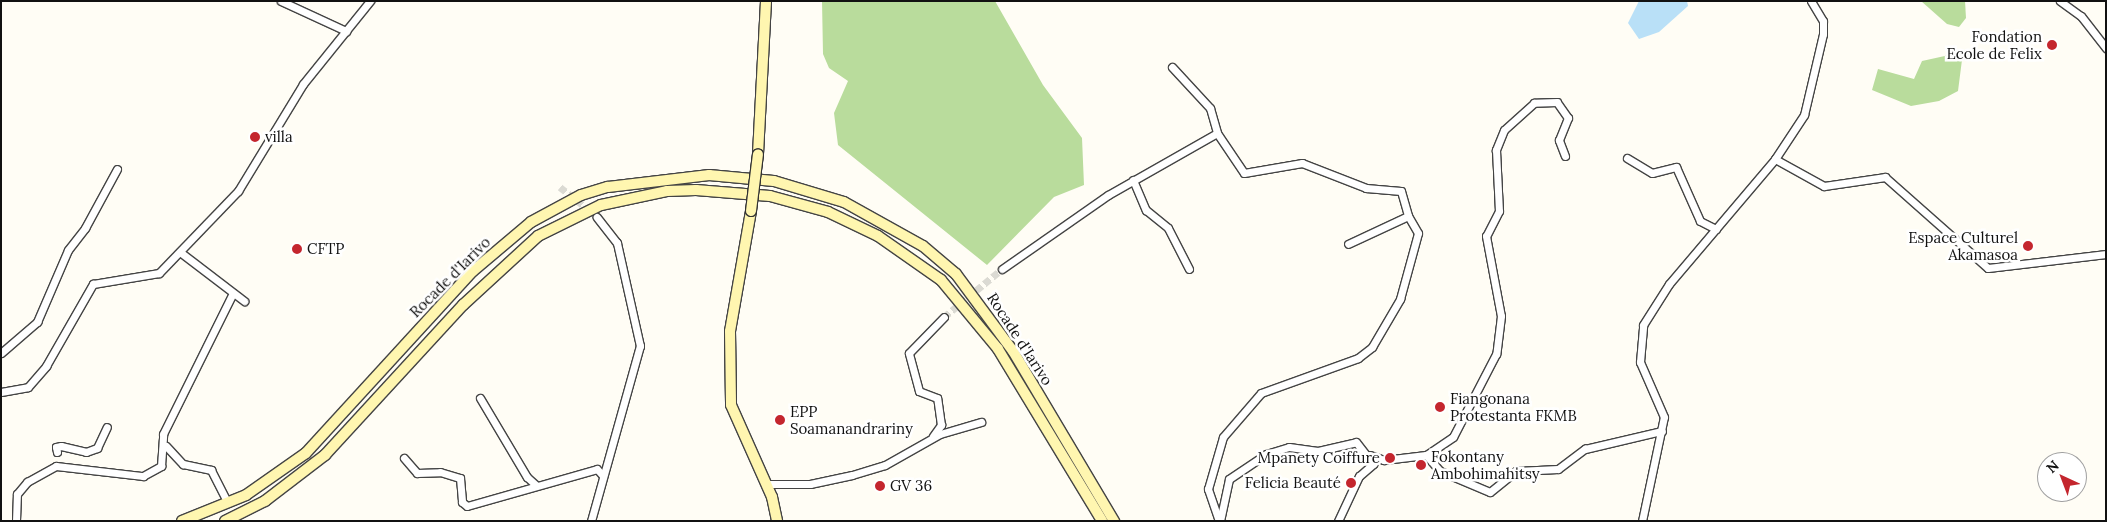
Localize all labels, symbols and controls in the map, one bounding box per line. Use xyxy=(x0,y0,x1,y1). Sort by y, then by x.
place label: Fondation Ecole de Felix xyxy=(1946,27,2042,62)
marker: Fondation Ecole de Felix xyxy=(2046,39,2058,51)
place label: villa xyxy=(265,128,293,146)
marker: villa xyxy=(249,131,261,143)
place label: Espace Culturel Akamasoa xyxy=(1908,228,2018,263)
street label: Rocade d'Iarivo xyxy=(406,233,494,321)
place label: CFTP xyxy=(307,240,344,258)
marker: Espace Culturel Akamasoa xyxy=(2022,240,2034,252)
marker: CFTP xyxy=(291,243,303,255)
street label: Rocade d'Iarivo xyxy=(983,289,1057,389)
place label: Fiangonana Protestanta FKMB xyxy=(1450,389,1577,424)
marker: Fiangonana Protestanta FKMB xyxy=(1434,401,1446,413)
place label: EPP Soamanandrariny xyxy=(790,402,913,437)
marker: EPP Soamanandrariny xyxy=(774,414,786,426)
place label: Fokontany Ambohimahitsy xyxy=(1431,447,1540,482)
place label: Mpanety Coiffure xyxy=(1257,449,1380,467)
marker: Mpanety Coiffure xyxy=(1384,452,1396,464)
north arrow xyxy=(2037,452,2087,502)
text: N xyxy=(2042,456,2063,477)
marker: Fokontany Ambohimahitsy xyxy=(1415,459,1427,471)
place label: Felicia Beauté xyxy=(1245,474,1341,492)
place label: GV 36 xyxy=(890,477,932,495)
marker: Felicia Beauté xyxy=(1345,477,1357,489)
marker: GV 36 xyxy=(874,480,886,492)

